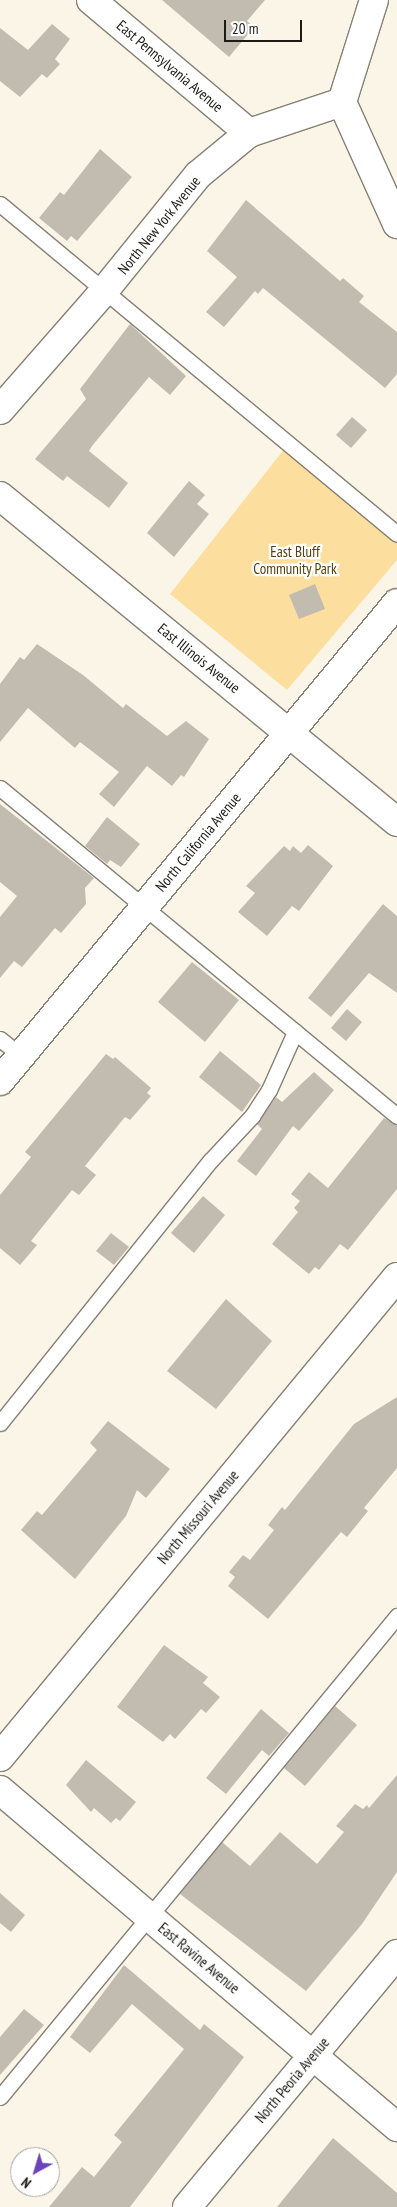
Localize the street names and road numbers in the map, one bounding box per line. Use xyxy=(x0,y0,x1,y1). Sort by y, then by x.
street label: East Pennsylvania Avenue xyxy=(113,16,227,116)
street label: North New York Avenue xyxy=(114,172,204,278)
street label: East Illinois Avenue xyxy=(154,619,244,697)
street label: North California Avenue xyxy=(151,789,245,895)
street label: North Missouri Avenue xyxy=(153,1466,243,1568)
street label: East Ravine Avenue xyxy=(155,1919,243,1997)
street label: North Peoria Avenue xyxy=(251,2034,333,2126)

